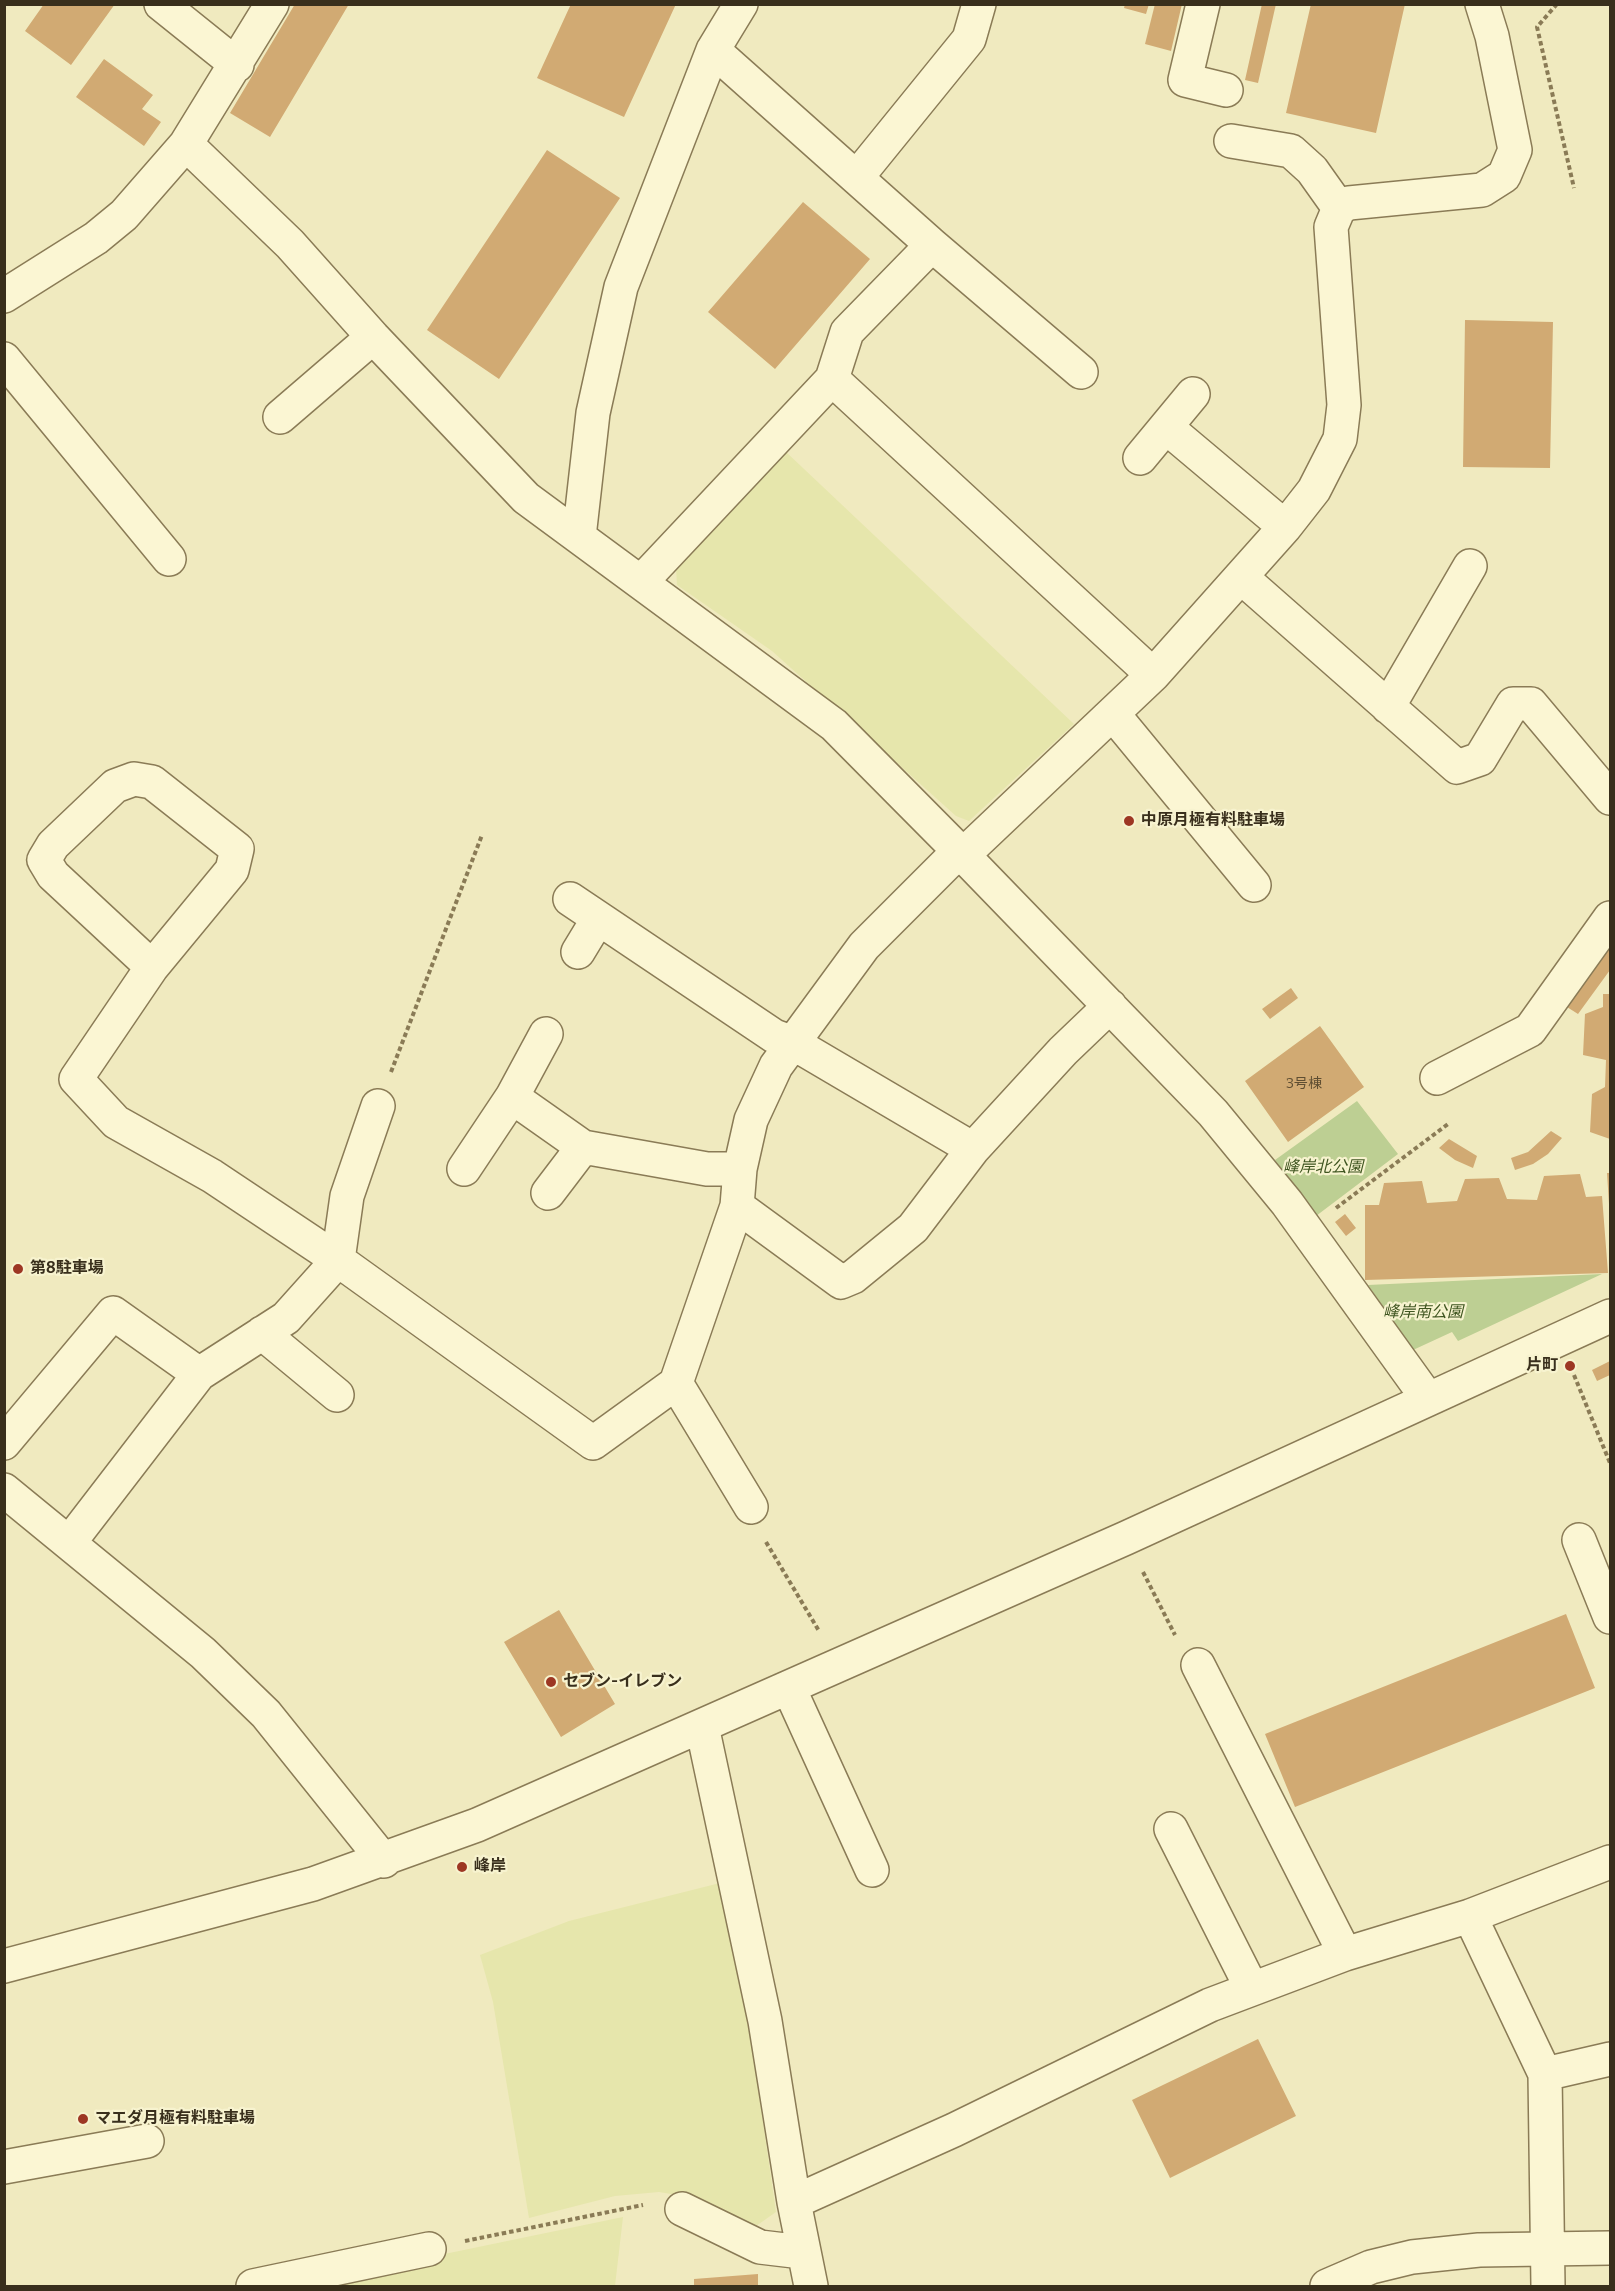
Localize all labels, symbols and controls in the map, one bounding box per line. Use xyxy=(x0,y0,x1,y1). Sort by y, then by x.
place label: 中原月極有料駐車場 xyxy=(1141,811,1285,831)
marker: 中原月極有料駐車場 xyxy=(1122,814,1136,828)
house number: 3号棟 xyxy=(1286,1076,1322,1092)
park label: 峰岸北公園 xyxy=(1283,1158,1363,1178)
place label: 第8駐車場 xyxy=(30,1259,104,1279)
marker: 第8駐車場 xyxy=(11,1262,25,1276)
park label: 峰岸南公園 xyxy=(1383,1303,1463,1323)
place label: 片町 xyxy=(1526,1356,1558,1376)
marker: 片町 xyxy=(1563,1359,1577,1373)
place label: セブン-イレブン xyxy=(563,1672,682,1692)
marker: セブン-イレブン xyxy=(544,1675,558,1689)
place label: 峰岸 xyxy=(474,1857,506,1877)
marker: 峰岸 xyxy=(455,1860,469,1874)
place label: マエダ月極有料駐車場 xyxy=(95,2109,255,2129)
marker: マエダ月極有料駐車場 xyxy=(76,2112,90,2126)

